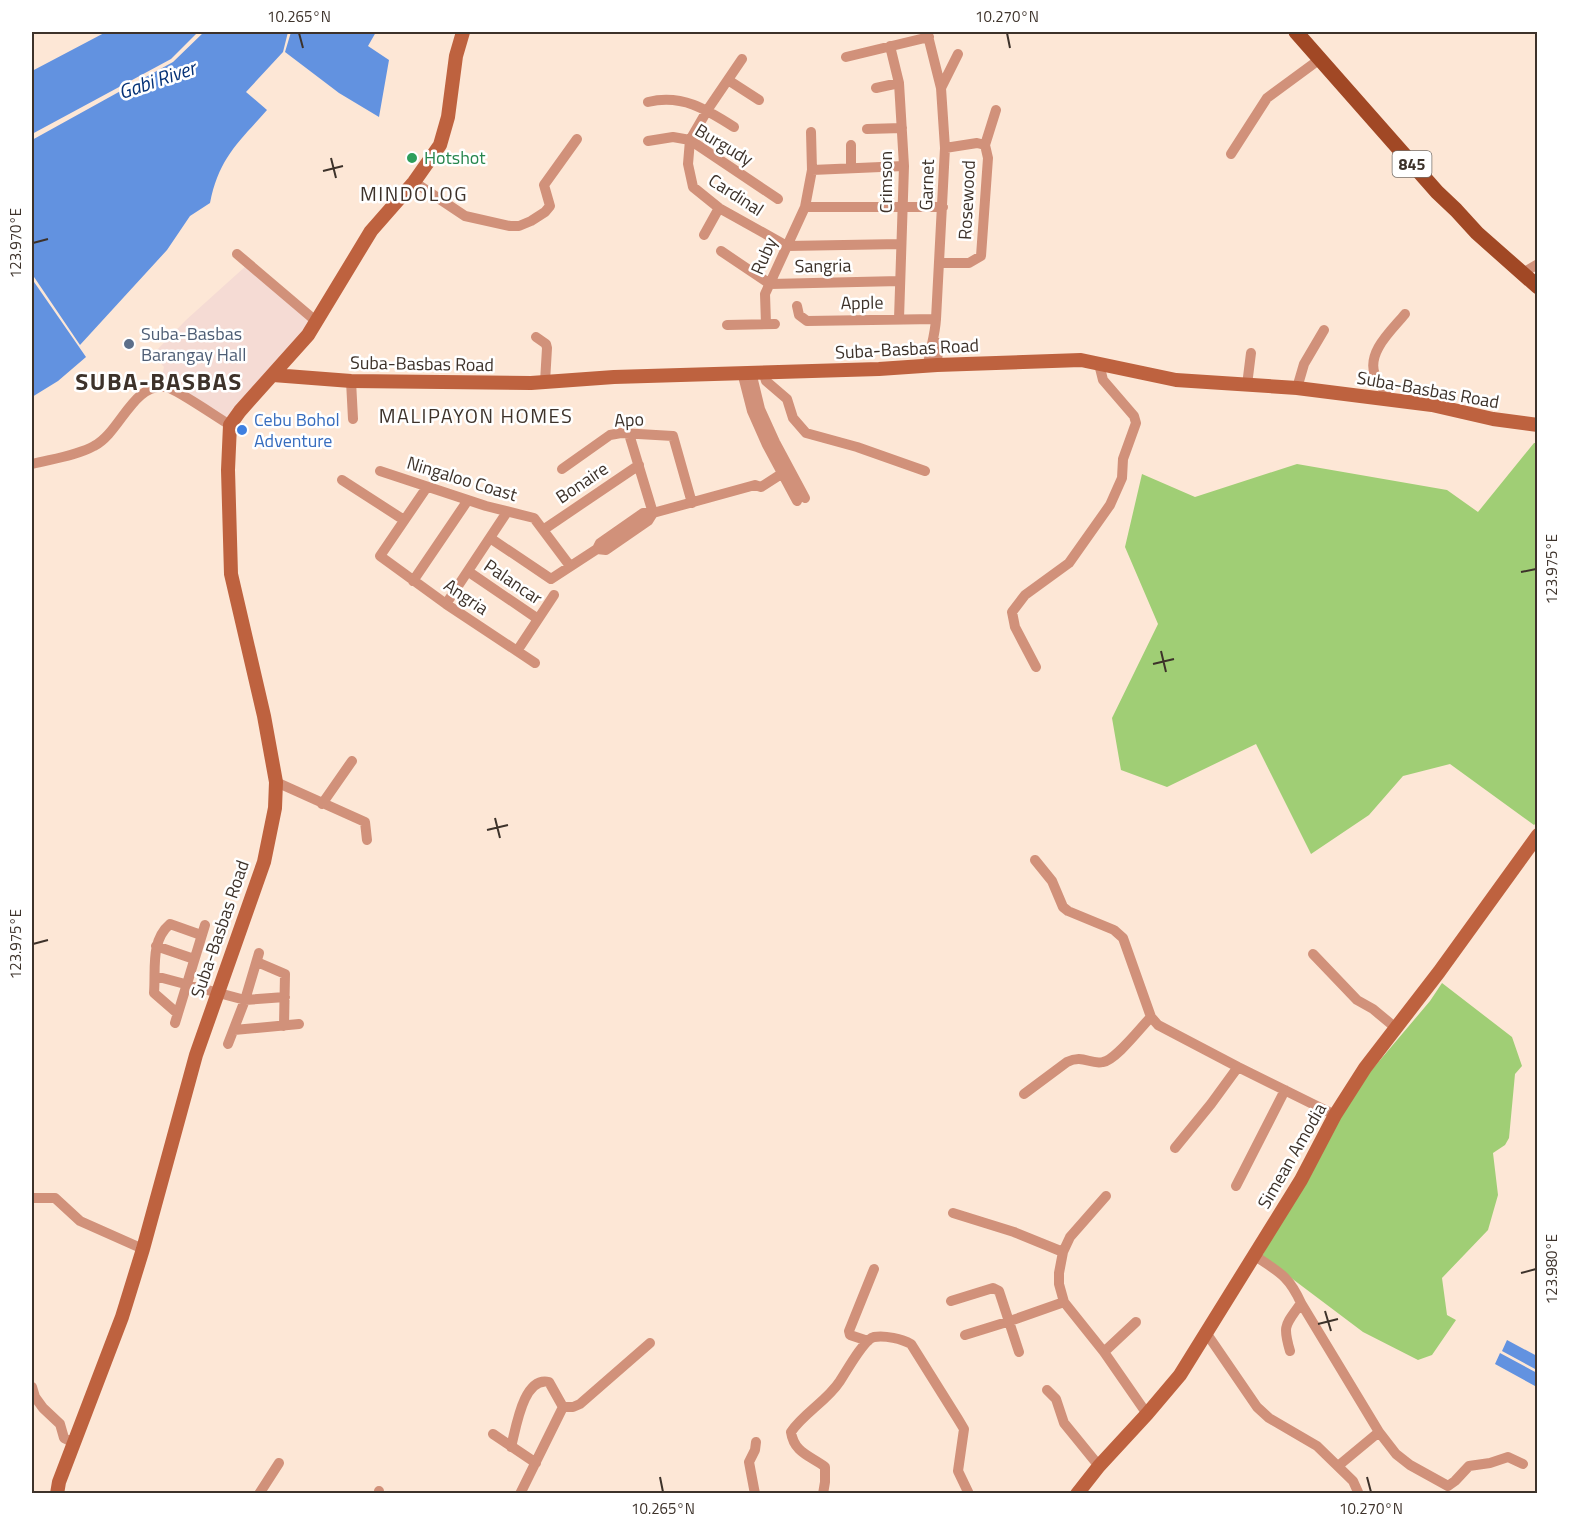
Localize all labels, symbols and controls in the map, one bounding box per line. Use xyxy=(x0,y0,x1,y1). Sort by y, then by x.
text: 10.265°N xyxy=(267,5,331,28)
text: 10.270°N xyxy=(975,5,1039,28)
water label: Gabi River xyxy=(114,51,202,107)
street label: Burgudy xyxy=(690,117,759,173)
place label: Hotshot xyxy=(424,144,486,171)
marker: Hotshot xyxy=(405,151,419,165)
street label: Crimson xyxy=(872,151,899,213)
road number: 845 xyxy=(1392,151,1432,177)
street label: Garnet xyxy=(912,158,941,211)
street label: Rosewood xyxy=(951,159,982,241)
street label: Cardinal xyxy=(703,167,769,223)
district label: MINDOLOG xyxy=(360,178,468,209)
text: 123.970°E xyxy=(4,208,27,278)
street label: Ruby xyxy=(743,232,784,279)
street label: Sangria xyxy=(794,252,852,279)
street label: Apple xyxy=(840,289,884,316)
place label: Suba-Basbas Barangay Hall xyxy=(141,320,246,368)
street label: Suba-Basbas Road xyxy=(834,331,980,366)
marker: Suba-Basbas Barangay Hall xyxy=(122,337,136,351)
street label: Suba-Basbas Road xyxy=(350,349,494,378)
district label: SUBA-BASBAS xyxy=(75,363,243,399)
street label: Suba-Basbas Road xyxy=(1355,364,1501,415)
district label: MALIPAYON HOMES xyxy=(379,400,573,431)
street label: Apo xyxy=(613,405,645,434)
place label: Cebu Bohol Adventure xyxy=(254,406,340,454)
marker: Cebu Bohol Adventure xyxy=(235,423,249,437)
street label: Ningaloo Coast xyxy=(404,449,521,508)
street label: Bonaire xyxy=(550,455,613,510)
text: 123.975°E xyxy=(1540,534,1563,604)
street label: Palancar xyxy=(479,552,548,611)
street label: Angria xyxy=(438,572,494,621)
street label: Suba-Basbas Road xyxy=(183,856,256,1001)
text: 123.975°E xyxy=(4,909,27,979)
street label: Simean Amodia xyxy=(1250,1098,1333,1214)
text: 123.980°E xyxy=(1540,1234,1563,1304)
text: 10.265°N xyxy=(631,1497,695,1520)
text: 10.270°N xyxy=(1339,1497,1403,1520)

